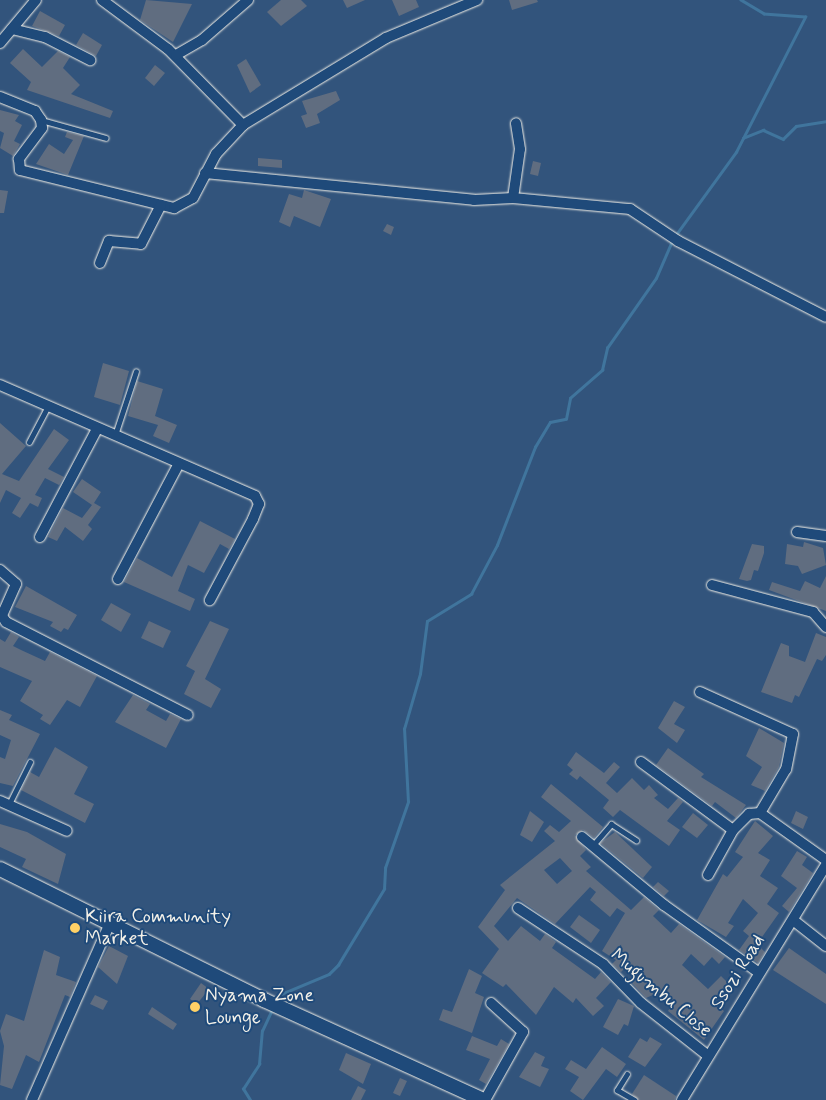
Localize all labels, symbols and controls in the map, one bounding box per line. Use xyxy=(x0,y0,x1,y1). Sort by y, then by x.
place label: Kiira Community Market xyxy=(85,906,228,950)
marker: Kiira Community Market xyxy=(69,922,81,934)
street label: Ssozi Road xyxy=(706,930,770,1014)
street label: Mugumbu Close xyxy=(604,943,718,1043)
place label: Nyama Zone Lounge xyxy=(205,985,314,1029)
marker: Nyama Zone Lounge xyxy=(189,1001,201,1013)

